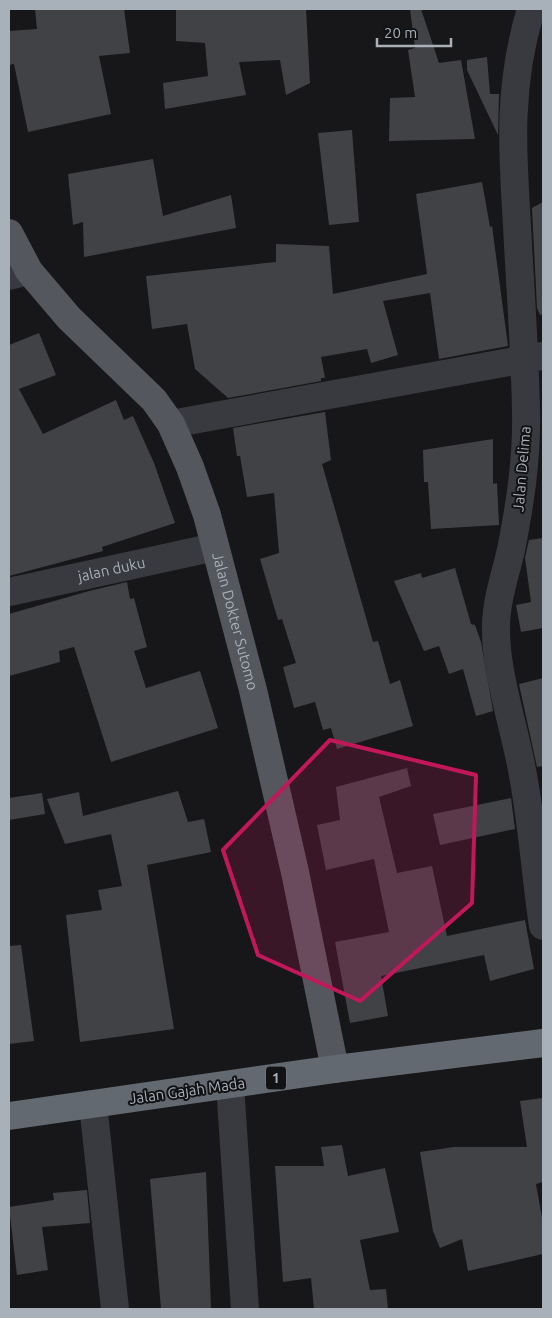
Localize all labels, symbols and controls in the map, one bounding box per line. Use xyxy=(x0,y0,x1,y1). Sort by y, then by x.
scale bar xyxy=(377,15,451,47)
text: 20 m xyxy=(384,24,417,41)
street label: Jalan Delima xyxy=(509,425,534,512)
street label: Jalan Dokter Sutomo xyxy=(209,550,262,692)
street label: jalan duku xyxy=(75,553,147,585)
road number: 1 xyxy=(266,1066,286,1090)
street label: Jalan Gajah Mada xyxy=(128,1074,246,1107)

